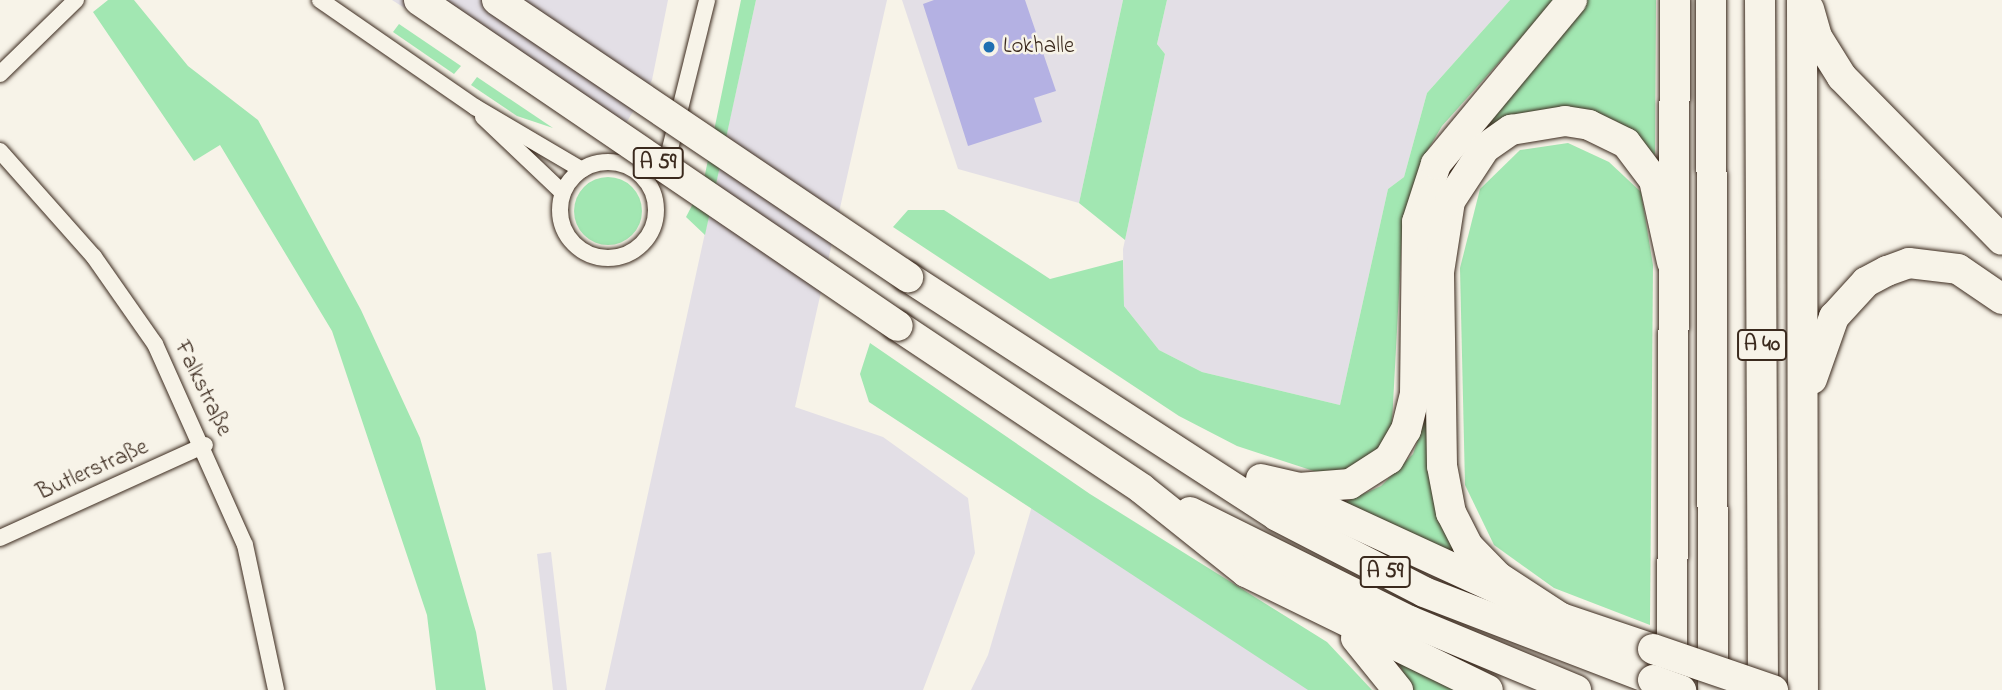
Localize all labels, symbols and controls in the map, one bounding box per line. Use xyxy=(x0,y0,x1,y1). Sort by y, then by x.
place label: Lokhalle xyxy=(1003,33,1074,61)
marker: Lokhalle xyxy=(981,39,997,55)
road number: A 59 xyxy=(632,146,684,180)
road number: A 40 xyxy=(1736,328,1788,362)
street label: Falkstraße xyxy=(167,337,237,441)
street label: Butlerstraße xyxy=(33,434,153,508)
road number: A 59 xyxy=(1359,554,1411,590)

